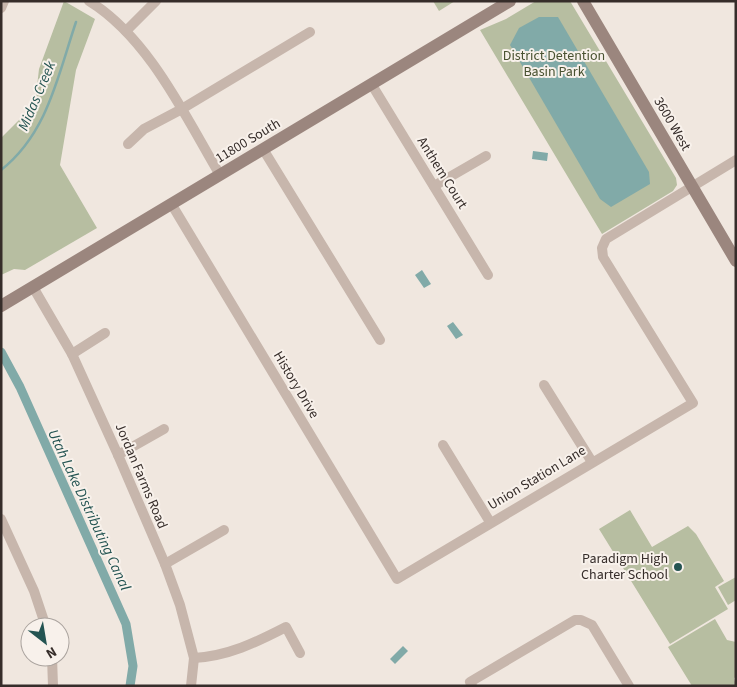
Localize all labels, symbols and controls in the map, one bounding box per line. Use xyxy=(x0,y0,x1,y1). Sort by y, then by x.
park label: District Detention Basin Park xyxy=(503,46,605,82)
water label: Midas Creek xyxy=(13,57,61,134)
street label: 3600 West xyxy=(649,93,696,155)
street label: 11800 South xyxy=(212,114,284,168)
street label: Anthem Court xyxy=(412,133,472,213)
street label: History Drive xyxy=(268,348,324,422)
street label: Jordan Farms Road xyxy=(110,420,172,532)
water label: Utah Lake Distributing Canal xyxy=(42,426,136,594)
street label: Union Station Lane xyxy=(484,441,590,515)
place label: Paradigm High Charter School xyxy=(581,549,668,585)
marker: Paradigm High Charter School xyxy=(672,561,684,573)
north arrow xyxy=(20,617,70,667)
text: N xyxy=(42,641,60,663)

